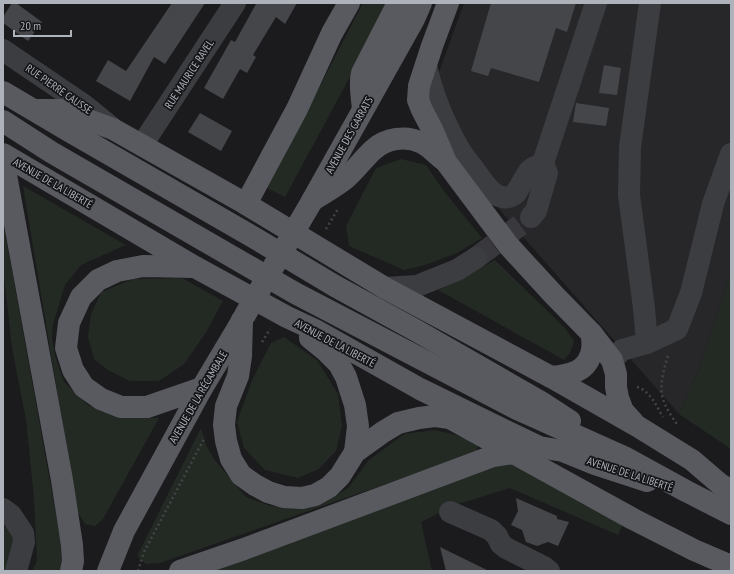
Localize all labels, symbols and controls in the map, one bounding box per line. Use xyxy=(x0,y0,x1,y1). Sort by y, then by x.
scale bar xyxy=(14,12,71,38)
text: 20 m xyxy=(20,18,41,33)
street label: RUE MAURICE RAVEL xyxy=(161,36,217,111)
street label: RUE PIERRE CAUSSE xyxy=(23,61,95,117)
street label: AVENUE DES GARRATS xyxy=(322,94,376,176)
street label: AVENUE DE LA LIBERTÉ xyxy=(11,155,95,212)
street label: AVENUE DE LA LIBERTÉ xyxy=(292,316,378,370)
street label: AVENUE DE LA RÉCAMBALE xyxy=(166,348,230,446)
street label: AVENUE DE LA LIBERTÉ xyxy=(585,454,675,495)

